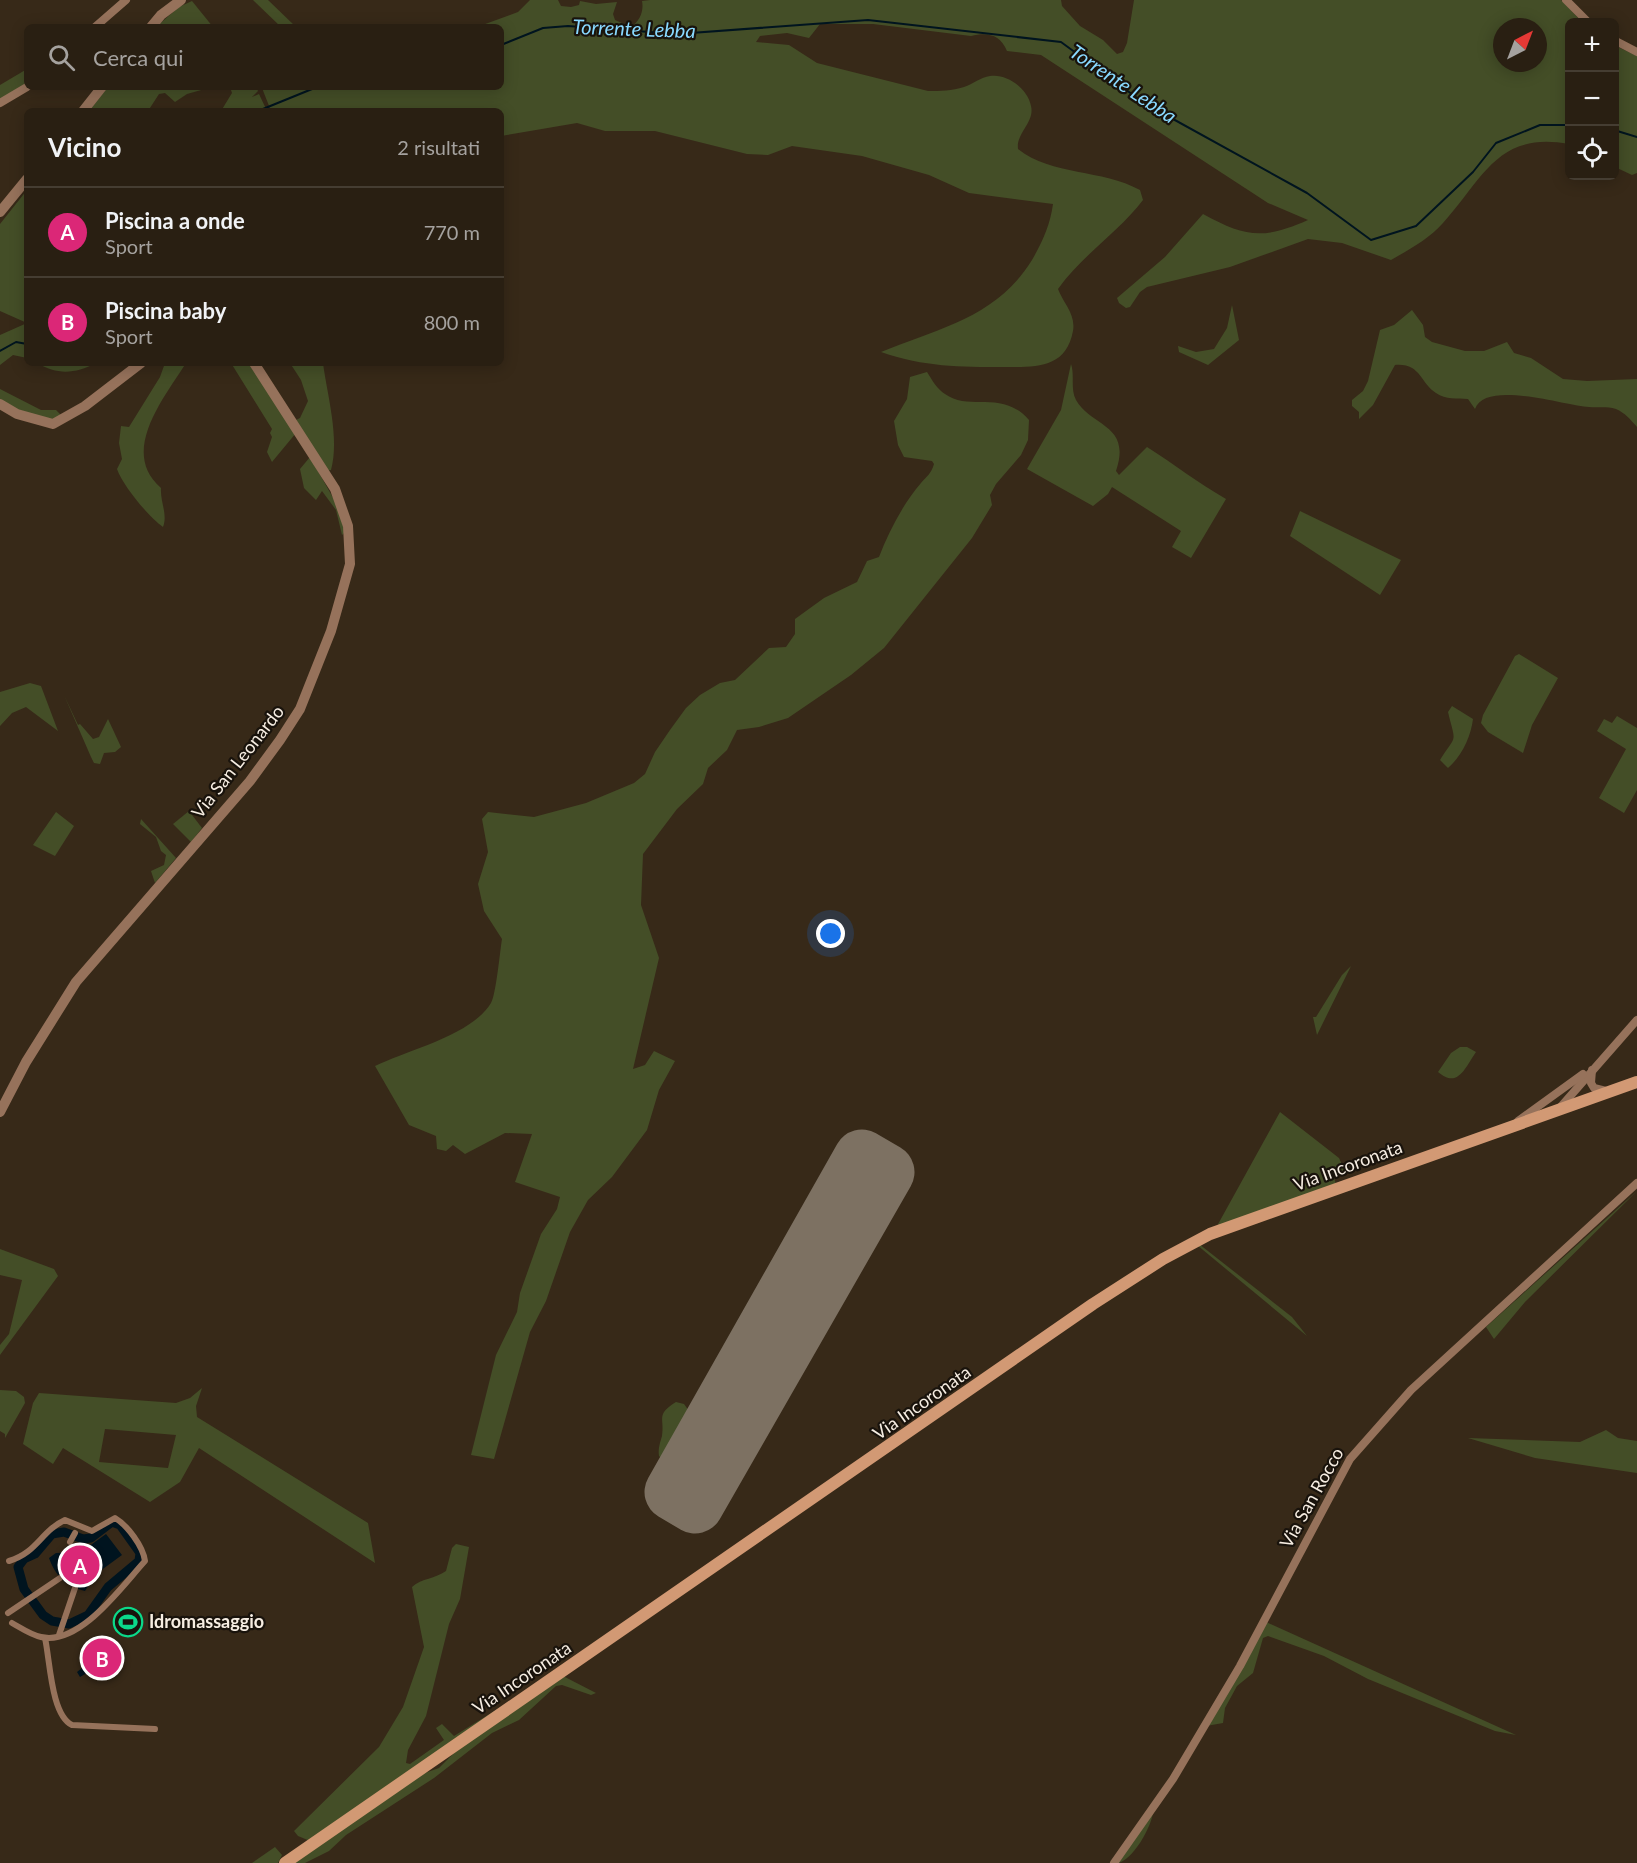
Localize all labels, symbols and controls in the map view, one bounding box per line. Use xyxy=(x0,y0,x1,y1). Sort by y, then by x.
water label: Torrente Lebba xyxy=(572,14,696,42)
north arrow xyxy=(1493,18,1547,72)
map controls xyxy=(1565,18,1619,180)
button: + xyxy=(1565,18,1619,72)
search box xyxy=(24,24,504,90)
water label: Torrente Lebba xyxy=(1066,39,1181,128)
icon: search xyxy=(45,41,78,74)
text: Cerca qui xyxy=(93,44,184,71)
button: − xyxy=(1565,72,1619,126)
button: locate xyxy=(1565,126,1619,180)
text: Vicino xyxy=(48,131,121,163)
text: 2 risultati xyxy=(397,135,480,159)
text: Piscina a onde xyxy=(105,207,245,234)
text: A xyxy=(61,220,74,244)
text: 770 m xyxy=(424,220,480,244)
text: Sport xyxy=(105,234,153,258)
text: Piscina baby xyxy=(105,297,226,324)
text: B xyxy=(61,310,74,334)
text: 800 m xyxy=(424,310,480,334)
text: Sport xyxy=(105,324,153,348)
street label: Via San Leonardo xyxy=(186,701,288,822)
your location xyxy=(816,919,845,948)
street label: Via Incoronata xyxy=(1290,1135,1405,1195)
street label: Via Incoronata xyxy=(868,1360,975,1444)
street label: Via San Rocco xyxy=(1275,1444,1348,1552)
pin: A xyxy=(60,1542,100,1588)
sports icon: Idromassaggio xyxy=(112,1606,144,1638)
place label: Idromassaggio xyxy=(149,1610,264,1632)
pin: B xyxy=(82,1636,122,1680)
street label: Via Incoronata xyxy=(468,1636,575,1718)

